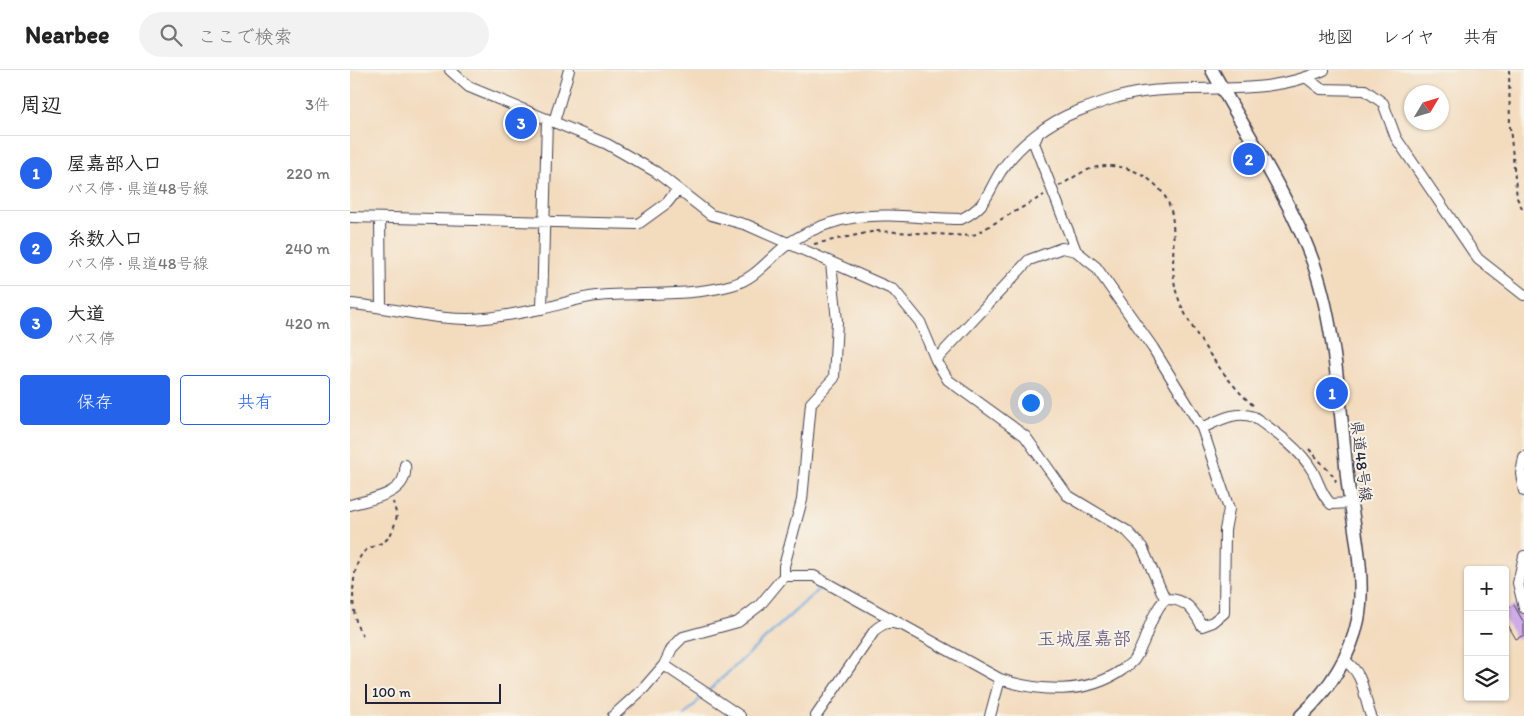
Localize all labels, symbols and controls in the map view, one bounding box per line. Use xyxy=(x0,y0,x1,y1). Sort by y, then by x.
search box xyxy=(139,12,489,57)
text: Nearbee xyxy=(25,20,109,49)
icon: search xyxy=(157,21,185,49)
text: ここで検索 xyxy=(197,25,293,48)
text: 地図 xyxy=(1318,26,1354,48)
text: レイヤ xyxy=(1382,26,1435,48)
text: 共有 xyxy=(1463,26,1499,48)
north arrow xyxy=(1404,85,1449,130)
text: 周辺 xyxy=(20,92,62,117)
text: 3件 xyxy=(305,95,330,114)
pin: 3 xyxy=(505,104,537,142)
pin: 2 xyxy=(1233,140,1265,178)
text: 屋嘉部入口 xyxy=(67,152,162,175)
text: 1 xyxy=(32,164,40,183)
text: 220 m xyxy=(286,164,330,183)
text: バス停 · 県道48号線 xyxy=(67,179,208,198)
text: 糸数入口 xyxy=(67,227,143,250)
text: 2 xyxy=(32,239,40,258)
text: 240 m xyxy=(285,239,330,258)
text: バス停 · 県道48号線 xyxy=(67,254,208,273)
text: 大道 xyxy=(67,302,105,325)
text: 3 xyxy=(32,314,40,333)
text: 420 m xyxy=(285,314,330,333)
text: バス停 xyxy=(67,329,115,348)
pin: 1 xyxy=(1316,374,1348,412)
button: 保存 xyxy=(20,375,170,425)
button: 共有 xyxy=(180,375,330,425)
your location xyxy=(1018,390,1044,416)
street label: 県道48号線 xyxy=(1347,419,1376,503)
map controls xyxy=(1464,566,1509,701)
button: + xyxy=(1464,566,1509,611)
button: − xyxy=(1464,611,1509,656)
district label: 玉城屋嘉部 xyxy=(1036,627,1132,650)
button: layers xyxy=(1464,656,1509,701)
scale bar xyxy=(365,681,501,704)
text: 100 m xyxy=(372,684,411,701)

